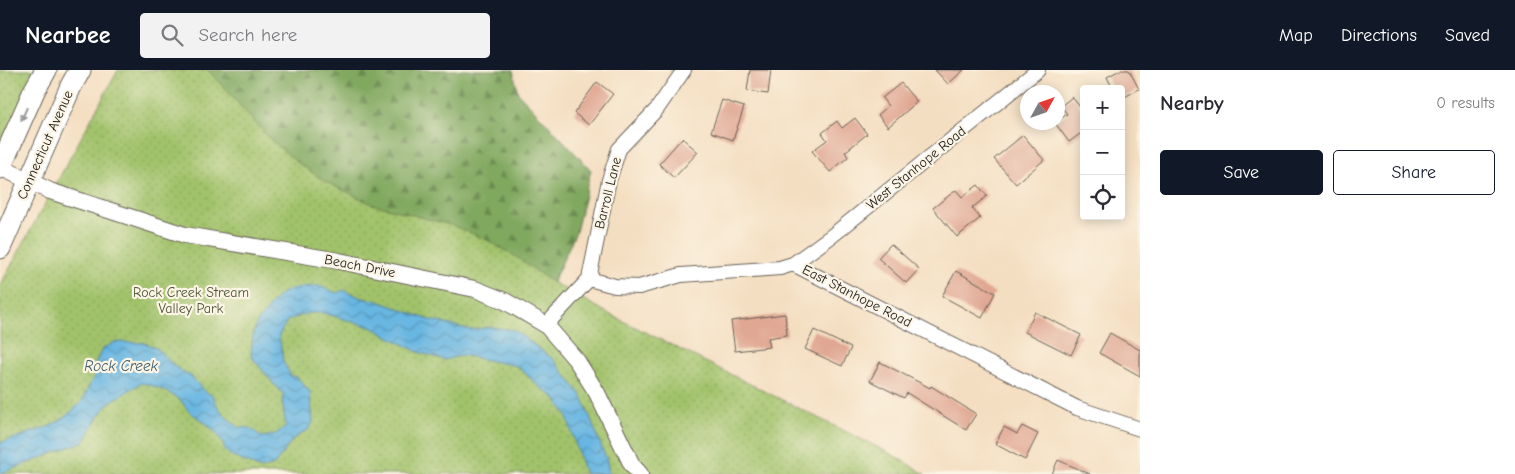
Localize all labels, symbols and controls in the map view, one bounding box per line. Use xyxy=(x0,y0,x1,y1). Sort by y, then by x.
search box xyxy=(140,13,490,58)
text: Nearbee xyxy=(25,21,110,49)
icon: search xyxy=(158,21,186,49)
text: Search here xyxy=(198,24,297,46)
text: Map xyxy=(1279,25,1313,46)
text: Directions xyxy=(1341,25,1417,46)
text: Saved xyxy=(1445,25,1490,46)
north arrow xyxy=(1020,85,1065,130)
map controls xyxy=(1080,85,1125,220)
button: + xyxy=(1080,85,1125,130)
street label: Connecticut Avenue xyxy=(13,88,77,202)
text: Nearby xyxy=(1160,91,1224,115)
text: 0 results xyxy=(1436,94,1495,112)
one-way arrow xyxy=(20,107,28,121)
street label: West Stanhope Road xyxy=(863,123,969,213)
button: − xyxy=(1080,130,1125,175)
button: Save xyxy=(1160,150,1323,195)
button: Share xyxy=(1333,150,1495,195)
street label: Barroll Lane xyxy=(591,155,625,231)
button: locate xyxy=(1080,175,1125,220)
street label: Beach Drive xyxy=(323,251,397,281)
street label: East Stanhope Road xyxy=(799,261,915,331)
park label: Rock Creek Stream Valley Park xyxy=(133,284,249,317)
water label: Rock Creek xyxy=(84,357,158,375)

